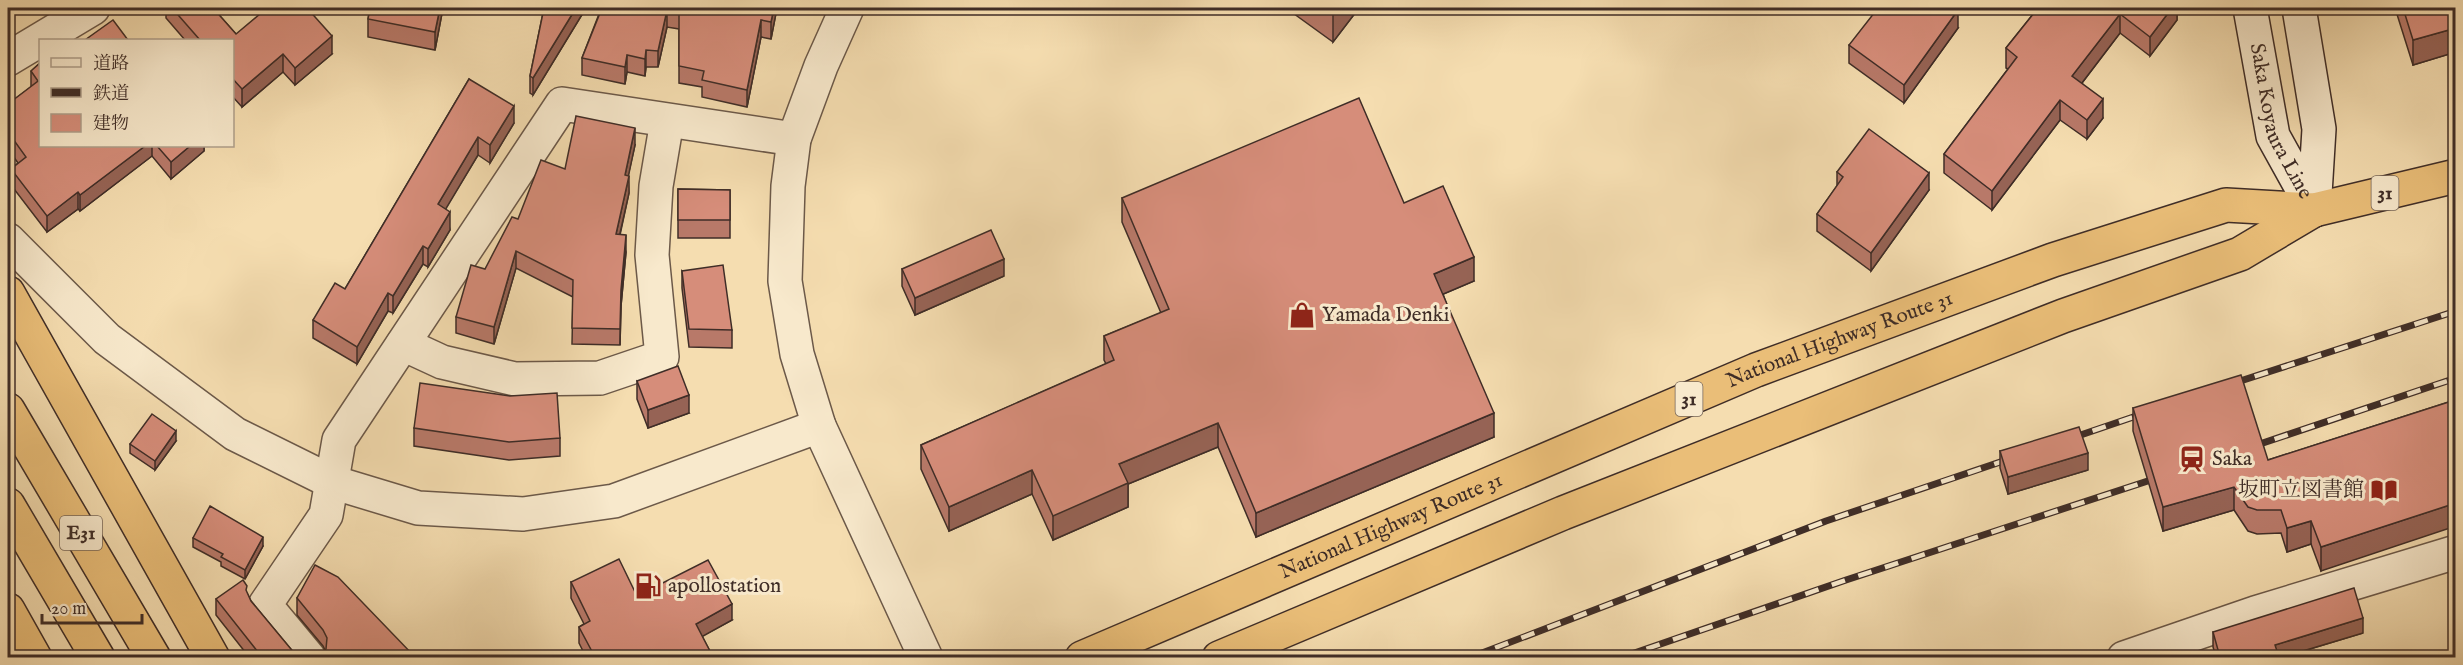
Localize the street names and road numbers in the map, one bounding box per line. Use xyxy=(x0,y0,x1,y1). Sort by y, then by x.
street label: Saka Koyaura Line xyxy=(2243,41,2319,204)
road number: 31 xyxy=(2372,176,2398,210)
street label: National Highway Route 31 xyxy=(1722,285,1957,395)
road number: 31 xyxy=(1676,382,1702,416)
street label: National Highway Route 31 xyxy=(1275,466,1507,586)
road number: E31 xyxy=(60,516,102,550)

